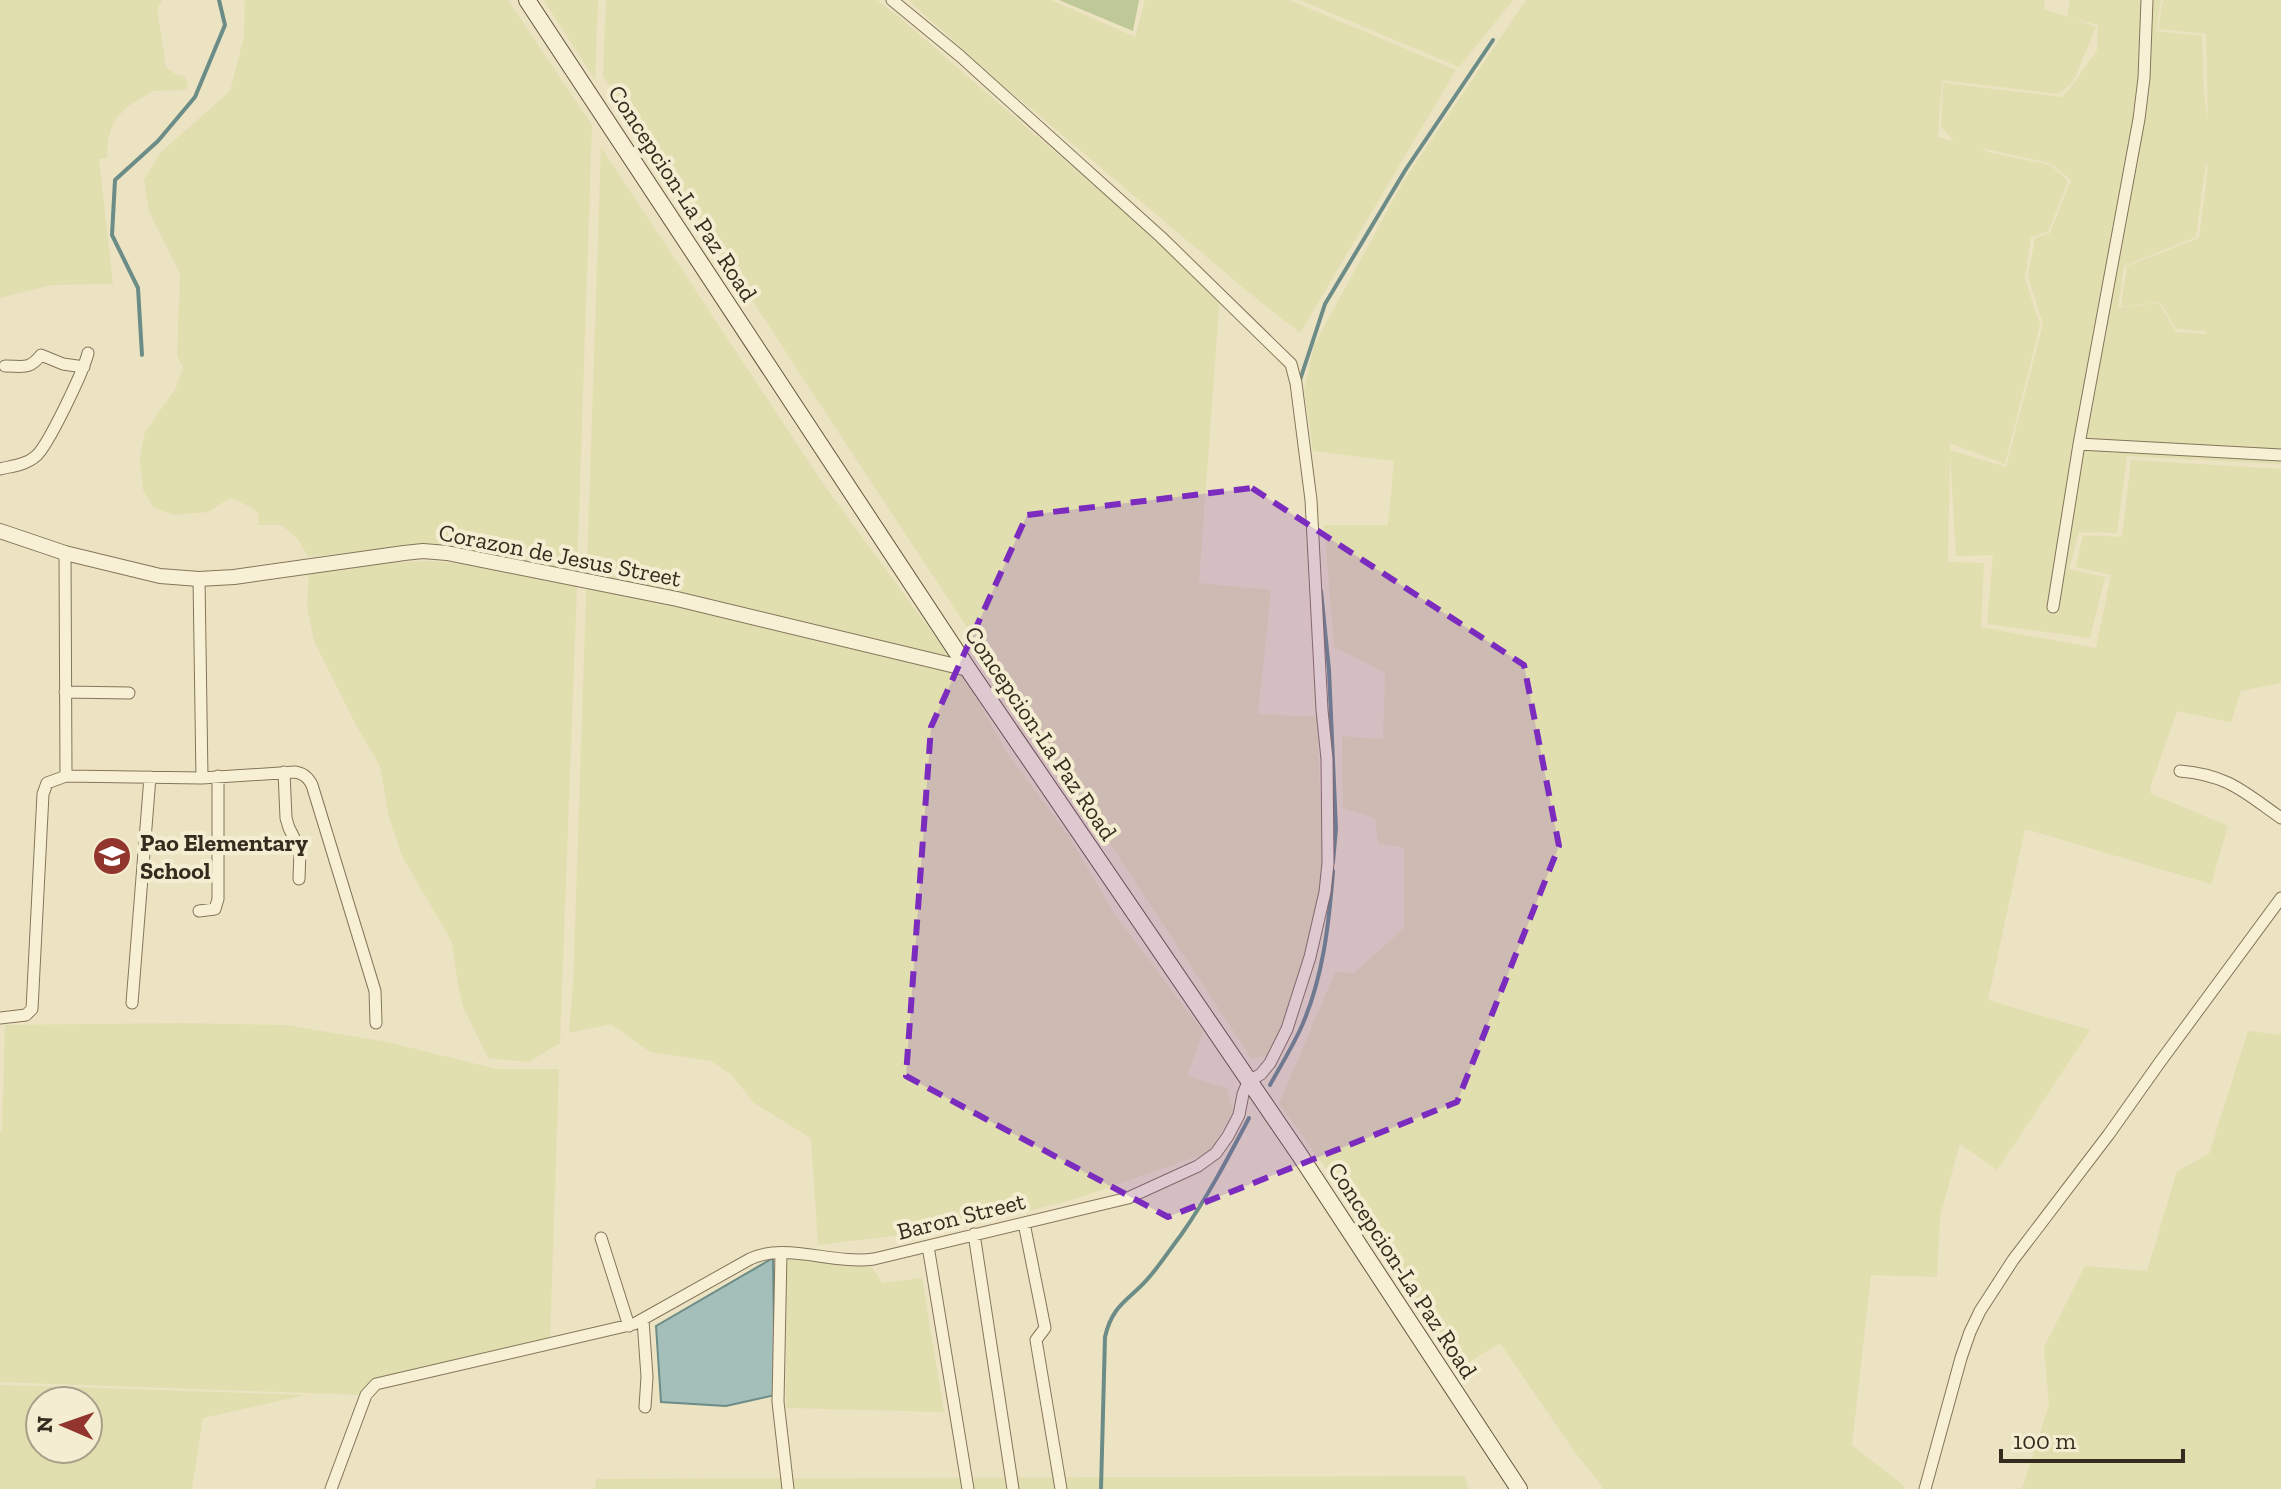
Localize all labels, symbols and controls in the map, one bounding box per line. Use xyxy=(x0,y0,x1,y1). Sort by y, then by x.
street label: Concepcion-La Paz Road xyxy=(602,79,764,307)
street label: Corazon de Jesus Street xyxy=(436,517,684,593)
street label: Concepcion-La Paz Road xyxy=(959,620,1123,846)
place label: Pao Elementary School xyxy=(140,828,308,885)
school or university icon: Pao Elementary School xyxy=(91,835,133,877)
street label: Concepcion-La Paz Road xyxy=(1322,1156,1484,1384)
street label: Baron Street xyxy=(894,1186,1028,1246)
north arrow xyxy=(24,1385,104,1465)
scale bar xyxy=(2001,1413,2183,1463)
text: N xyxy=(31,1415,58,1433)
text: 100 m xyxy=(2013,1426,2076,1455)

